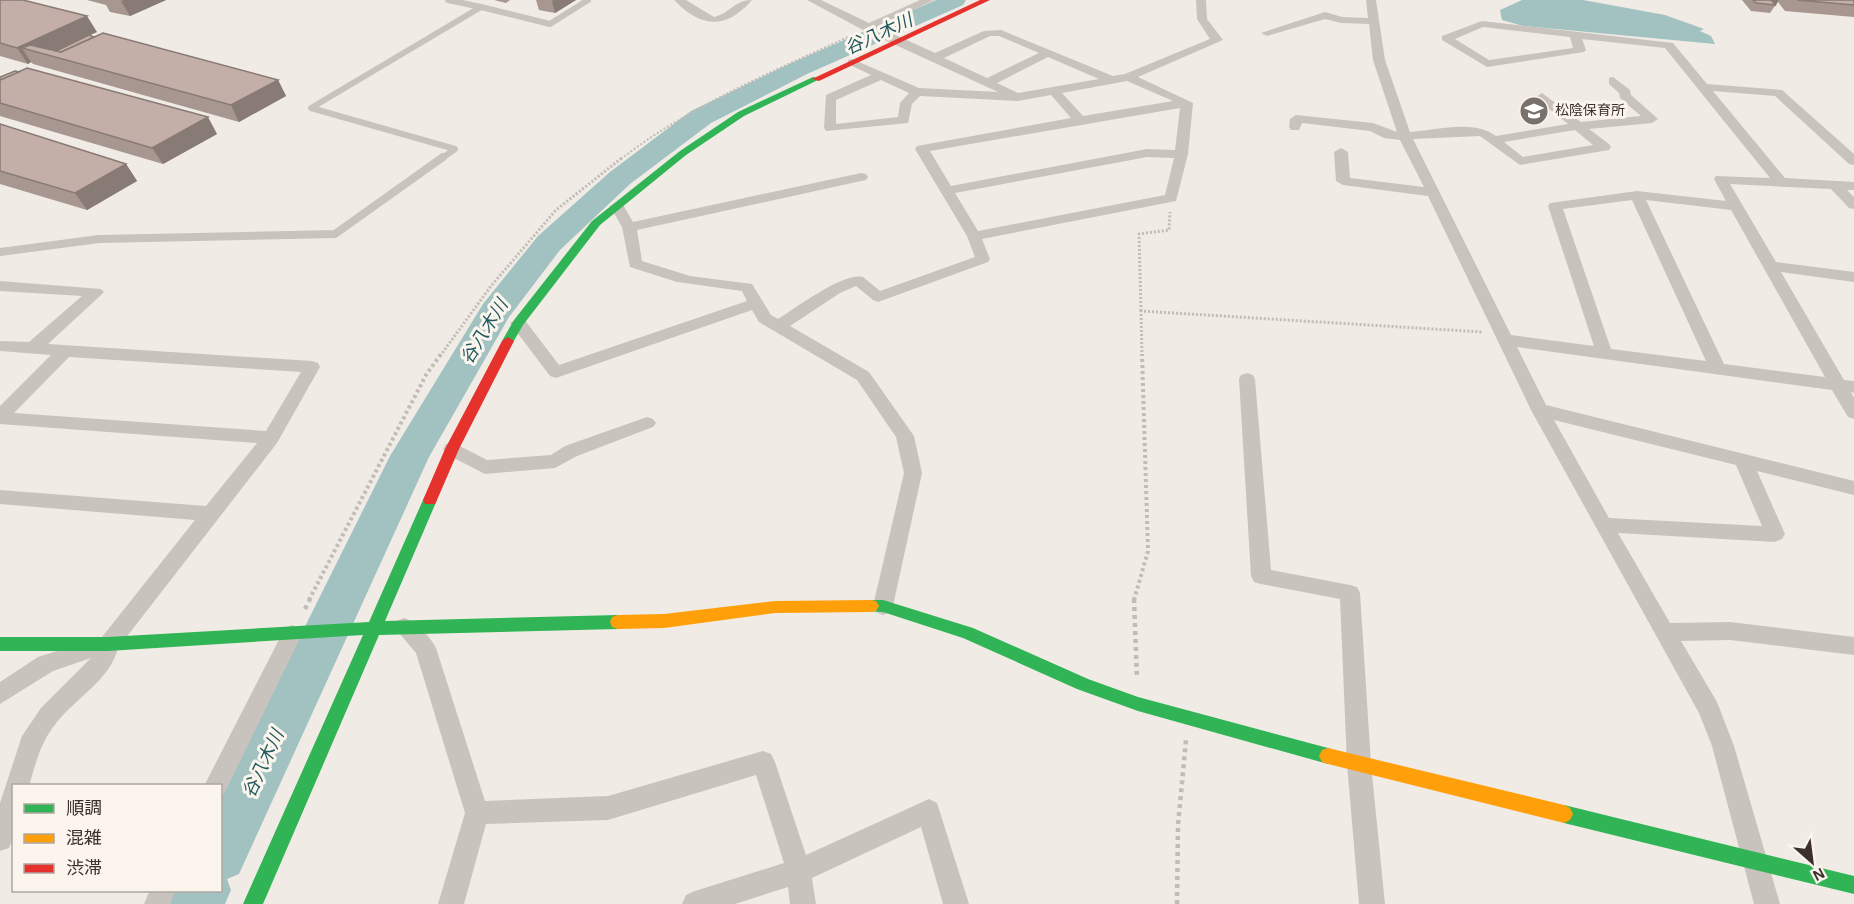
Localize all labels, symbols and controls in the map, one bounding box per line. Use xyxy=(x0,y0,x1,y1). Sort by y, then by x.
water label: 谷八木川 xyxy=(842,9,917,58)
school or university icon: 松陰保育所 xyxy=(1518,95,1550,127)
place label: 松陰保育所 xyxy=(1555,103,1625,118)
water label: 谷八木川 xyxy=(457,294,513,367)
water label: 谷八木川 xyxy=(239,725,288,800)
legend xyxy=(12,784,222,892)
text: 順調 xyxy=(66,800,102,818)
text: 混雑 xyxy=(66,828,102,848)
north arrow xyxy=(1782,832,1842,892)
text: 渋滞 xyxy=(66,859,102,878)
text: N xyxy=(1810,865,1827,884)

